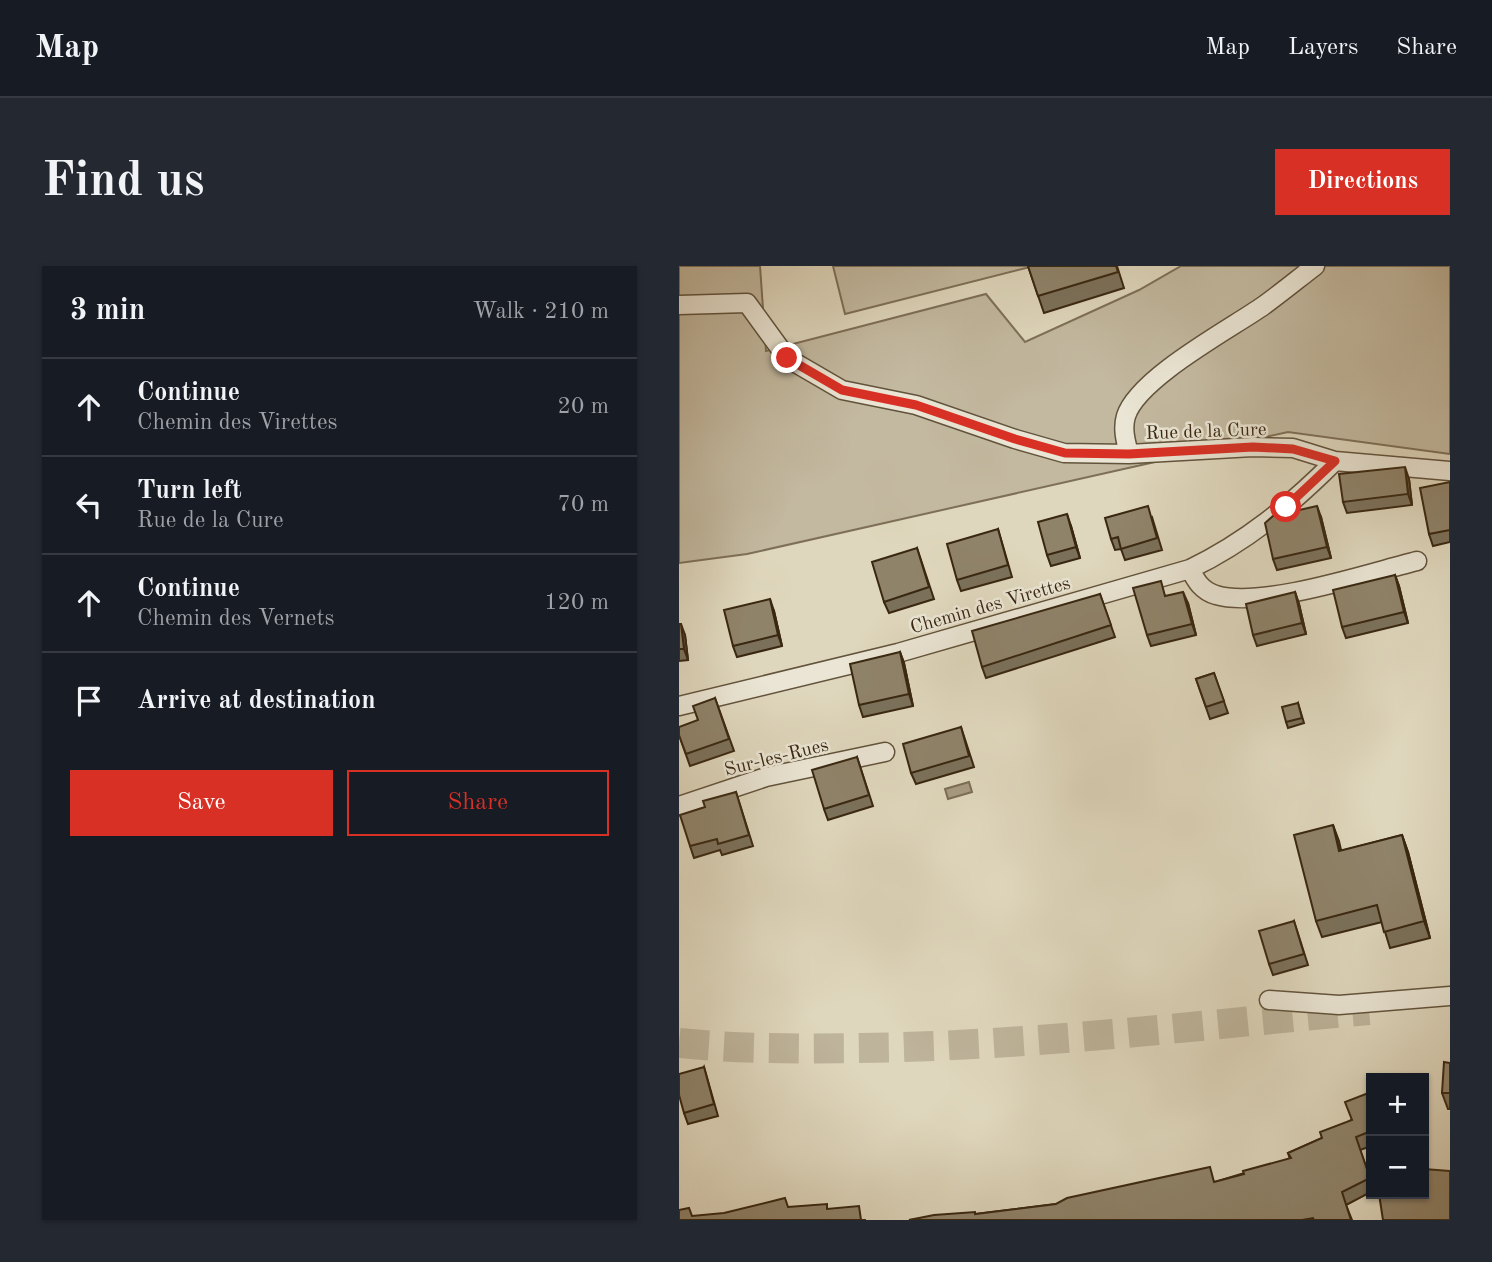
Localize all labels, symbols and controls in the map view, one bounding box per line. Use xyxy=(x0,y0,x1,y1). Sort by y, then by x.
text: Map xyxy=(35,32,99,65)
text: Map xyxy=(1206,36,1250,60)
text: Layers xyxy=(1288,36,1358,60)
text: Share xyxy=(1396,36,1457,60)
button: Directions xyxy=(1275,149,1450,215)
text: Find us xyxy=(42,158,205,207)
text: 3 min xyxy=(70,296,145,326)
text: Walk · 210 m xyxy=(473,300,609,323)
route end xyxy=(771,342,802,373)
text: Continue xyxy=(137,380,240,406)
icon: ahead xyxy=(70,388,108,426)
text: 20 m xyxy=(558,395,609,418)
text: Chemin des Virettes xyxy=(137,411,337,434)
street label: Rue de la Cure xyxy=(1145,421,1267,444)
text: Turn left xyxy=(137,478,242,504)
icon: left xyxy=(70,486,108,524)
route start xyxy=(1270,491,1301,522)
text: 70 m xyxy=(558,493,609,516)
text: Rue de la Cure xyxy=(137,509,284,532)
street label: Chemin des Virettes xyxy=(908,574,1073,638)
text: Continue xyxy=(137,576,240,602)
icon: ahead xyxy=(70,584,108,622)
text: 120 m xyxy=(544,591,609,614)
text: Chemin des Vernets xyxy=(137,607,334,630)
icon: arrive xyxy=(70,682,108,720)
text: Arrive at destination xyxy=(137,688,376,714)
street label: Sur-les-Rues xyxy=(723,736,831,781)
button: Save xyxy=(70,770,333,836)
button: Share xyxy=(347,770,609,836)
map controls xyxy=(1366,1073,1429,1199)
button: + xyxy=(1366,1073,1429,1136)
button: − xyxy=(1366,1136,1429,1199)

